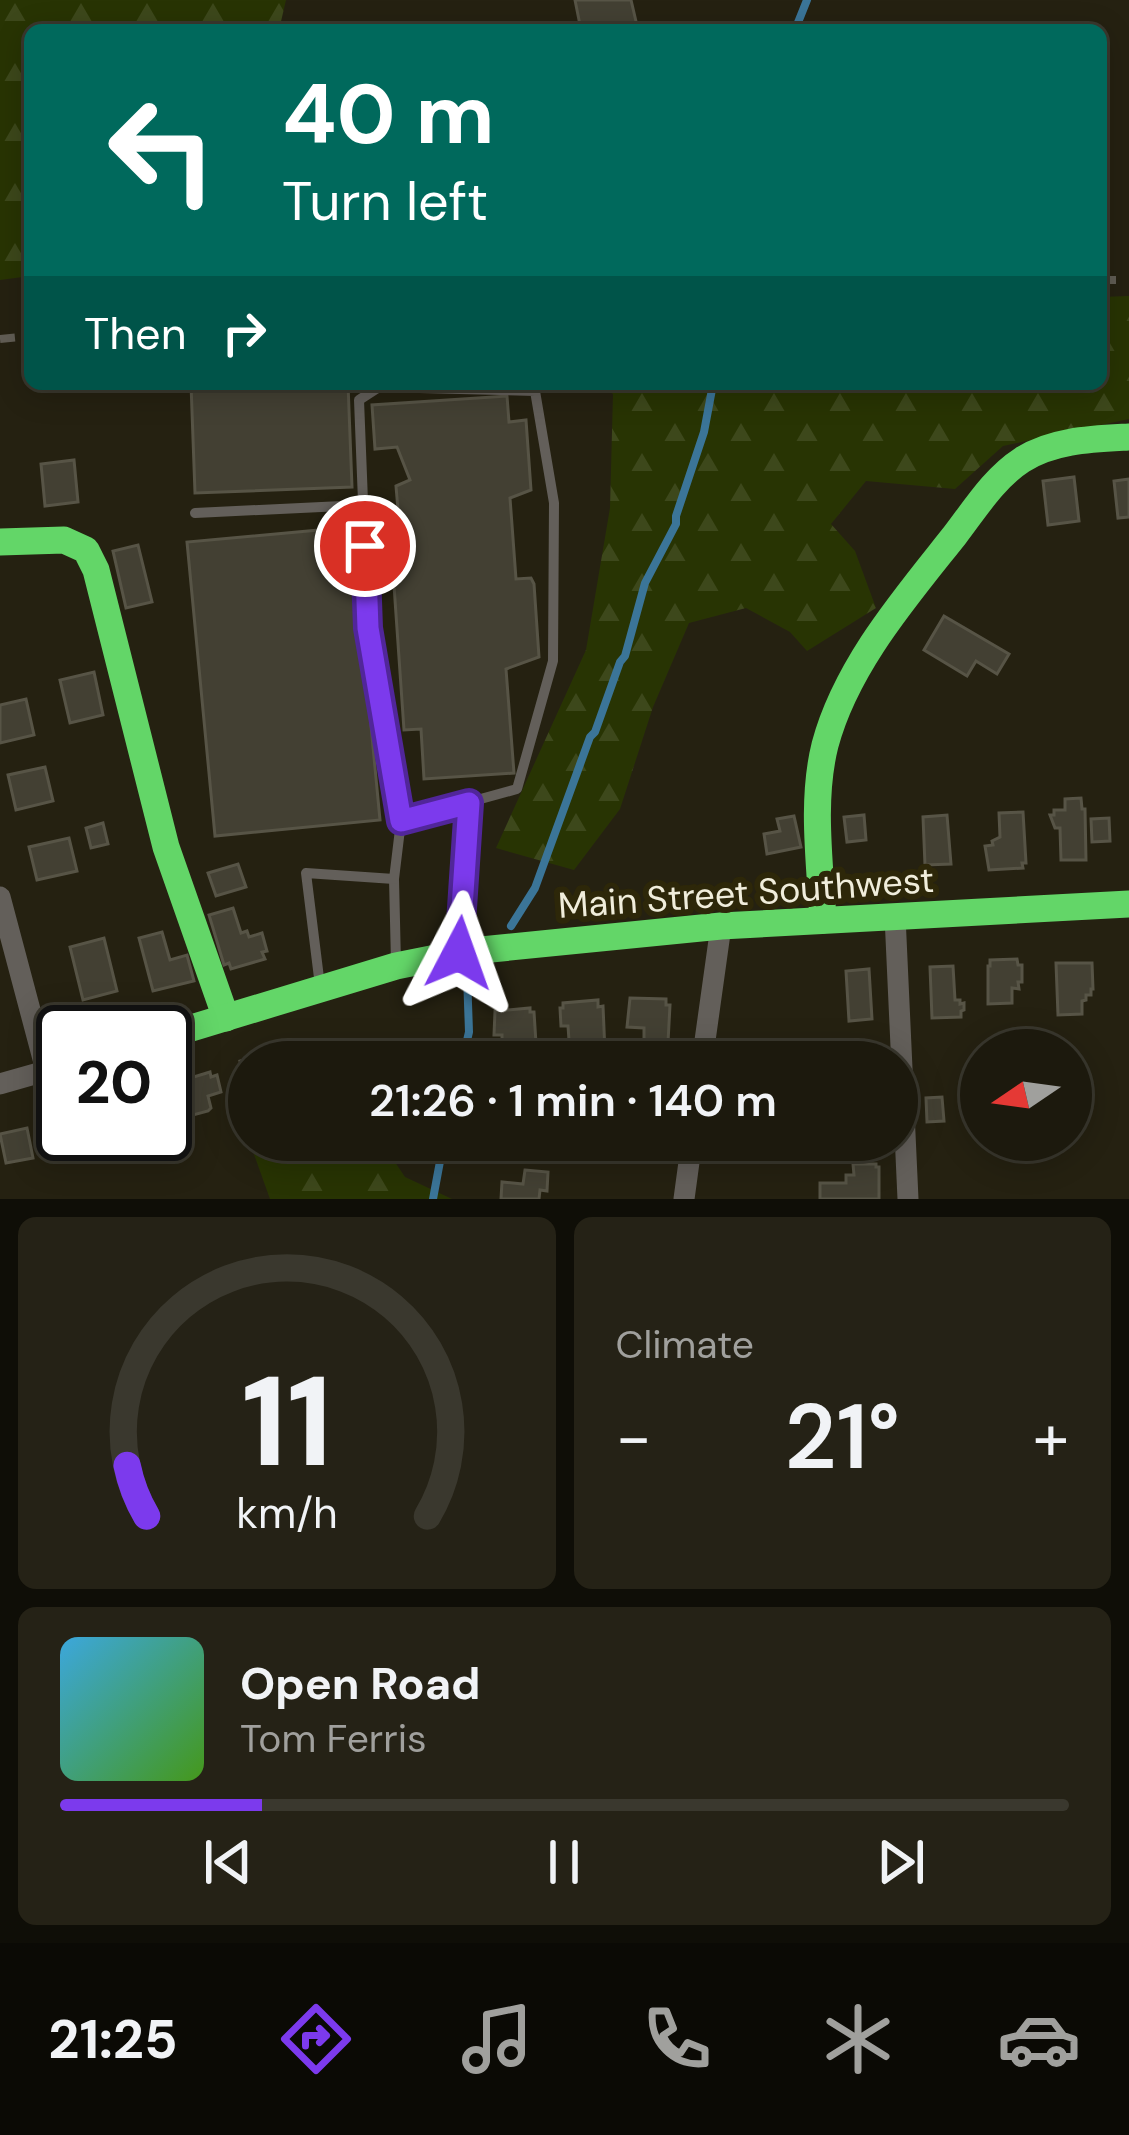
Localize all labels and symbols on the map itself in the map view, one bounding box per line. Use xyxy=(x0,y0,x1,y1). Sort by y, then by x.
pin xyxy=(314,495,416,597)
street label: Main Street Southwest xyxy=(557,856,936,929)
position arrow xyxy=(396,890,522,1016)
speed limit sign: 20 xyxy=(36,1005,192,1161)
north arrow xyxy=(960,1029,1092,1161)

